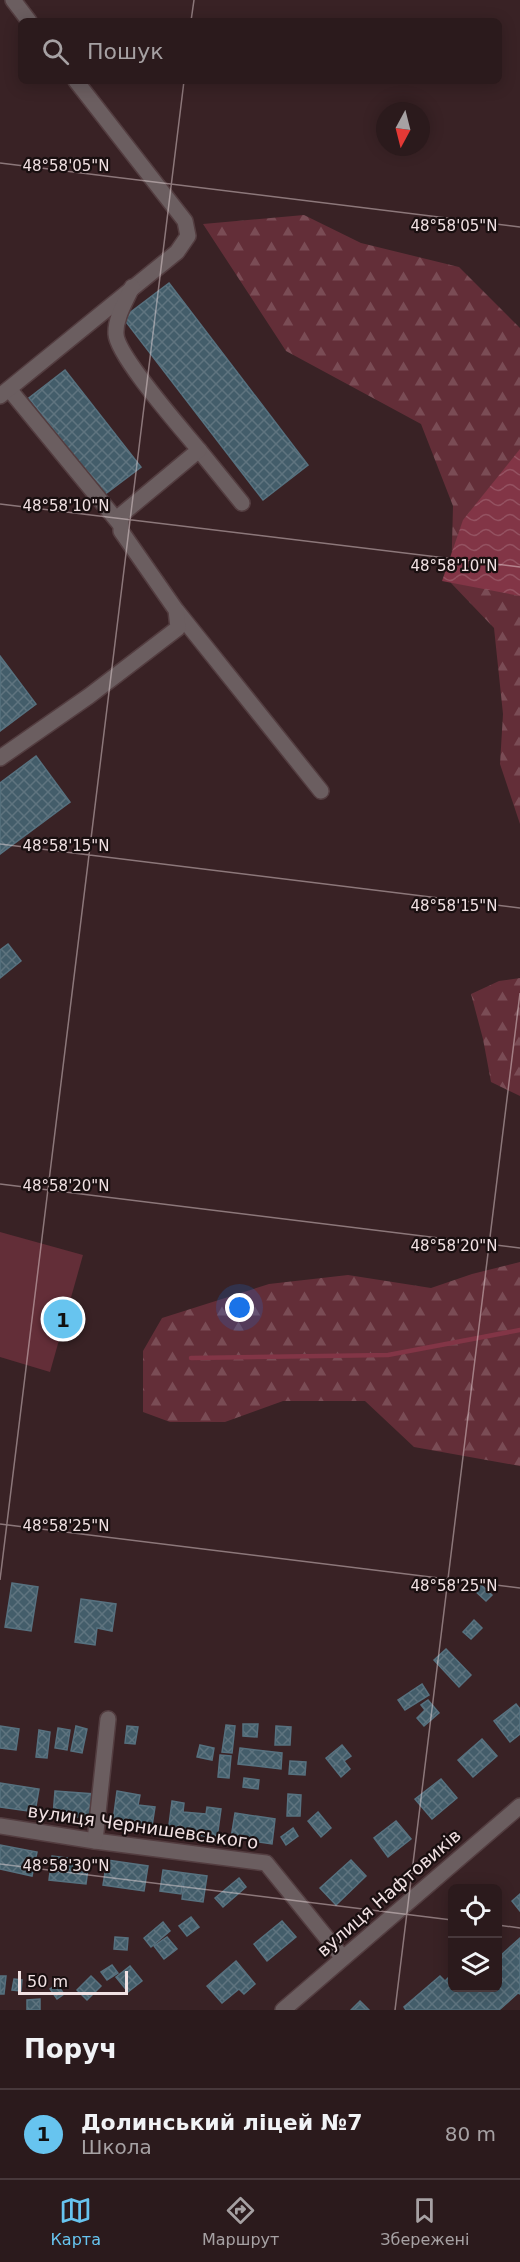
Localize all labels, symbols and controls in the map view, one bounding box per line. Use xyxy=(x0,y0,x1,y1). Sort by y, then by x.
search box xyxy=(18,18,502,84)
icon: search xyxy=(39,35,72,68)
text: Пошук xyxy=(87,39,163,64)
north arrow xyxy=(376,102,430,156)
text: 48°58'05"N xyxy=(22,157,110,175)
text: 48°58'05"N xyxy=(410,217,498,235)
text: 48°58'10"N xyxy=(22,497,110,515)
text: 48°58'10"N xyxy=(410,557,498,575)
text: 48°58'15"N xyxy=(22,837,110,855)
text: 48°58'15"N xyxy=(410,897,498,915)
text: 48°58'20"N xyxy=(22,1177,110,1195)
text: 48°58'20"N xyxy=(410,1237,498,1255)
your location xyxy=(225,1293,254,1322)
pin: 1 xyxy=(44,1296,82,1342)
text: 48°58'25"N xyxy=(22,1517,110,1535)
text: 48°58'25"N xyxy=(410,1577,498,1595)
street label: вулиця Чернишевського xyxy=(26,1800,260,1853)
street label: вулиця Нафтовиків xyxy=(313,1824,465,1961)
text: 48°58'30"N xyxy=(22,1857,110,1875)
map controls xyxy=(448,1884,502,1992)
button: locate xyxy=(448,1884,502,1938)
button: layers xyxy=(448,1938,502,1992)
scale bar xyxy=(18,1968,128,1996)
text: 50 m xyxy=(27,1972,68,1991)
text: Поруч xyxy=(24,2034,117,2064)
text: Долинський ліцей №7 xyxy=(81,2110,363,2135)
text: 1 xyxy=(37,2122,50,2146)
text: 80 m xyxy=(445,2122,496,2146)
text: Школа xyxy=(81,2135,152,2159)
tab: Карта xyxy=(51,2194,101,2249)
tab: Маршрут xyxy=(202,2194,279,2249)
tab: Збережені xyxy=(380,2194,469,2249)

